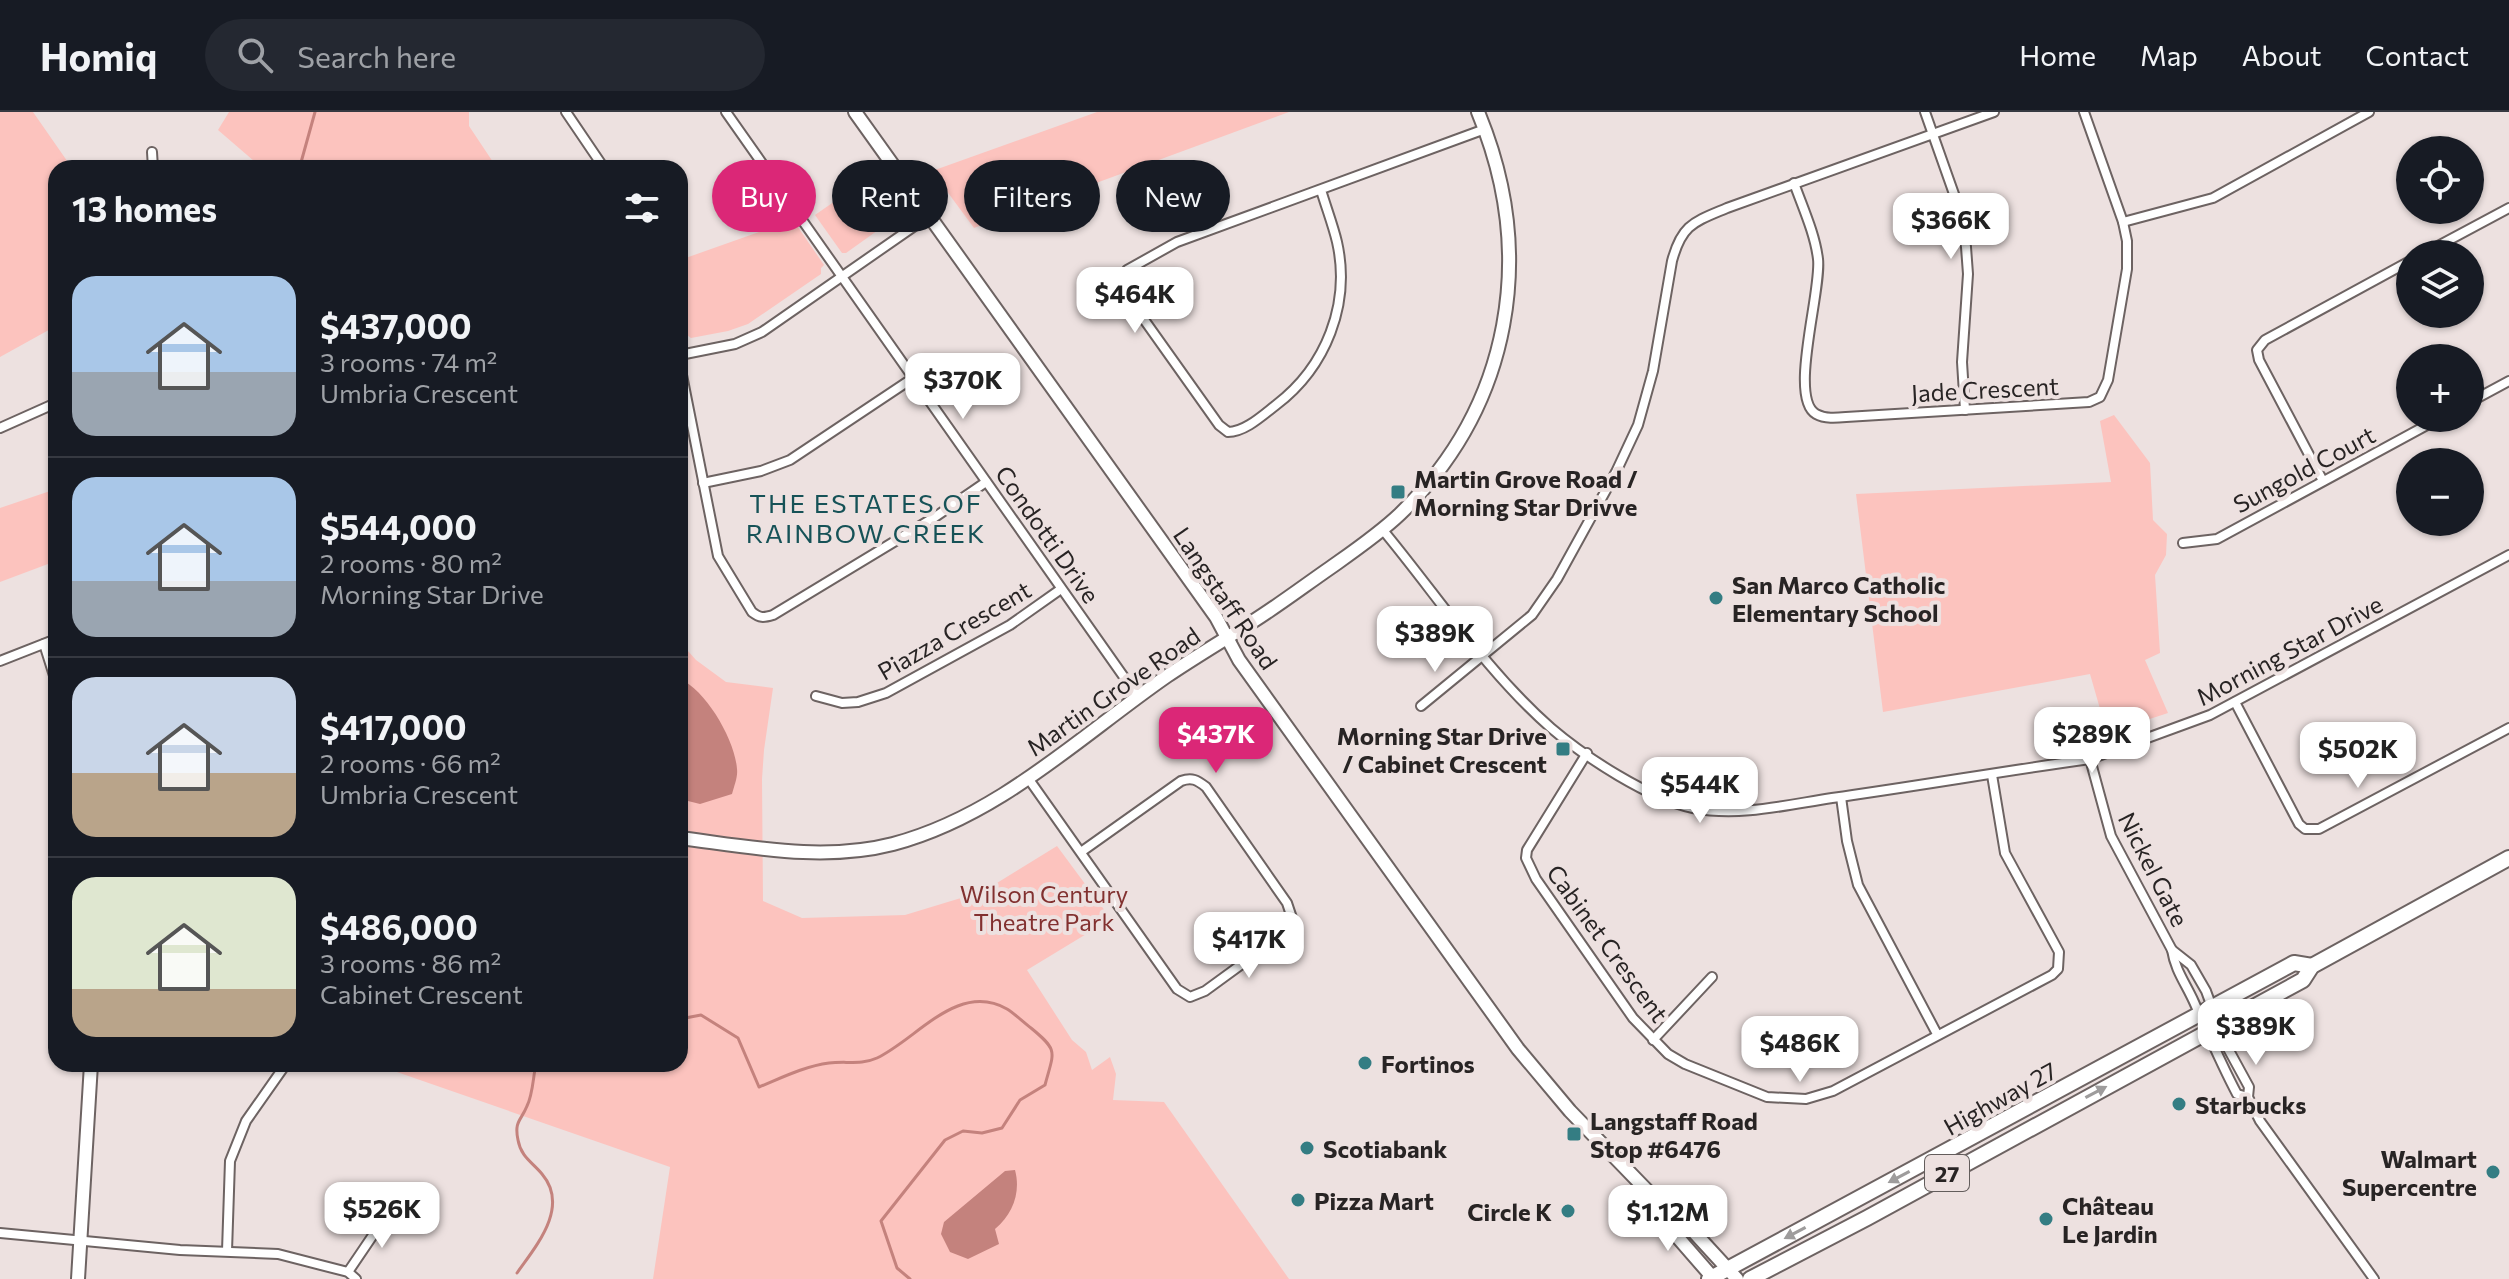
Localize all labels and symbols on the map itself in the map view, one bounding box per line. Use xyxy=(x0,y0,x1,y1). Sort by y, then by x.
pin: $366K xyxy=(1895,193,2007,261)
pin: $464K xyxy=(1079,267,1191,335)
pin: $370K xyxy=(907,353,1019,421)
street label: Jade Crescent xyxy=(1910,371,2060,407)
street label: Sungold Court xyxy=(2228,419,2380,519)
street label: Condotti Drive xyxy=(990,460,1106,608)
place label: Martin Grove Road / Morning Star Drivve xyxy=(1414,464,1638,521)
marker: Martin Grove Road / Morning Star Drivve xyxy=(1389,483,1407,501)
district label: THE ESTATES OF RAINBOW CREEK xyxy=(746,487,986,548)
street label: Langstaff Road xyxy=(1168,521,1284,675)
place label: San Marco Catholic Elementary School xyxy=(1732,570,1945,627)
street label: Piazza Crescent xyxy=(872,574,1036,686)
marker: San Marco Catholic Elementary School xyxy=(1707,589,1725,607)
street label: Morning Star Drive xyxy=(2191,589,2387,711)
pin: $389K xyxy=(1379,606,1491,674)
street label: Martin Grove Road xyxy=(1021,620,1205,762)
pin: $437K xyxy=(1160,707,1272,775)
pin: $289K xyxy=(2036,707,2148,775)
place label: Morning Star Drive / Cabinet Crescent xyxy=(1337,721,1547,778)
pin: $502K xyxy=(2302,722,2414,790)
marker: Morning Star Drive / Cabinet Crescent xyxy=(1554,740,1572,758)
pin: $544K xyxy=(1644,757,1756,825)
street label: Nickel Gate xyxy=(2113,807,2195,931)
street label: Cabinet Crescent xyxy=(1541,859,1675,1027)
park label: Wilson Century Theatre Park xyxy=(960,879,1128,936)
pin: $417K xyxy=(1193,912,1305,980)
pin: $389K xyxy=(2200,999,2312,1067)
pin: $486K xyxy=(1744,1016,1856,1084)
place label: Fortinos xyxy=(1381,1049,1475,1078)
marker: Fortinos xyxy=(1356,1054,1374,1072)
street label: Highway 27 xyxy=(1938,1055,2062,1141)
one-way arrow xyxy=(2085,1085,2107,1099)
place label: Starbucks xyxy=(2195,1090,2306,1119)
marker: Starbucks xyxy=(2170,1095,2188,1113)
place label: Langstaff Road Stop #6476 xyxy=(1590,1106,1758,1163)
marker: Langstaff Road Stop #6476 xyxy=(1565,1125,1583,1143)
place label: Scotiabank xyxy=(1323,1134,1448,1163)
marker: Scotiabank xyxy=(1298,1139,1316,1157)
place label: Walmart Supercentre xyxy=(2342,1144,2477,1201)
road number: 27 xyxy=(1925,1155,1969,1191)
marker: Walmart Supercentre xyxy=(2484,1163,2502,1181)
one-way arrow xyxy=(1888,1170,1910,1184)
pin: $526K xyxy=(326,1182,438,1250)
pin: $1.12M xyxy=(1603,1185,1733,1253)
place label: Pizza Mart xyxy=(1314,1186,1434,1215)
marker: Pizza Mart xyxy=(1289,1191,1307,1209)
place label: Château Le Jardin xyxy=(2062,1191,2158,1248)
place label: Circle K xyxy=(1467,1197,1552,1226)
marker: Circle K xyxy=(1559,1202,1577,1220)
marker: Château Le Jardin xyxy=(2037,1210,2055,1228)
one-way arrow xyxy=(1784,1225,1806,1239)

